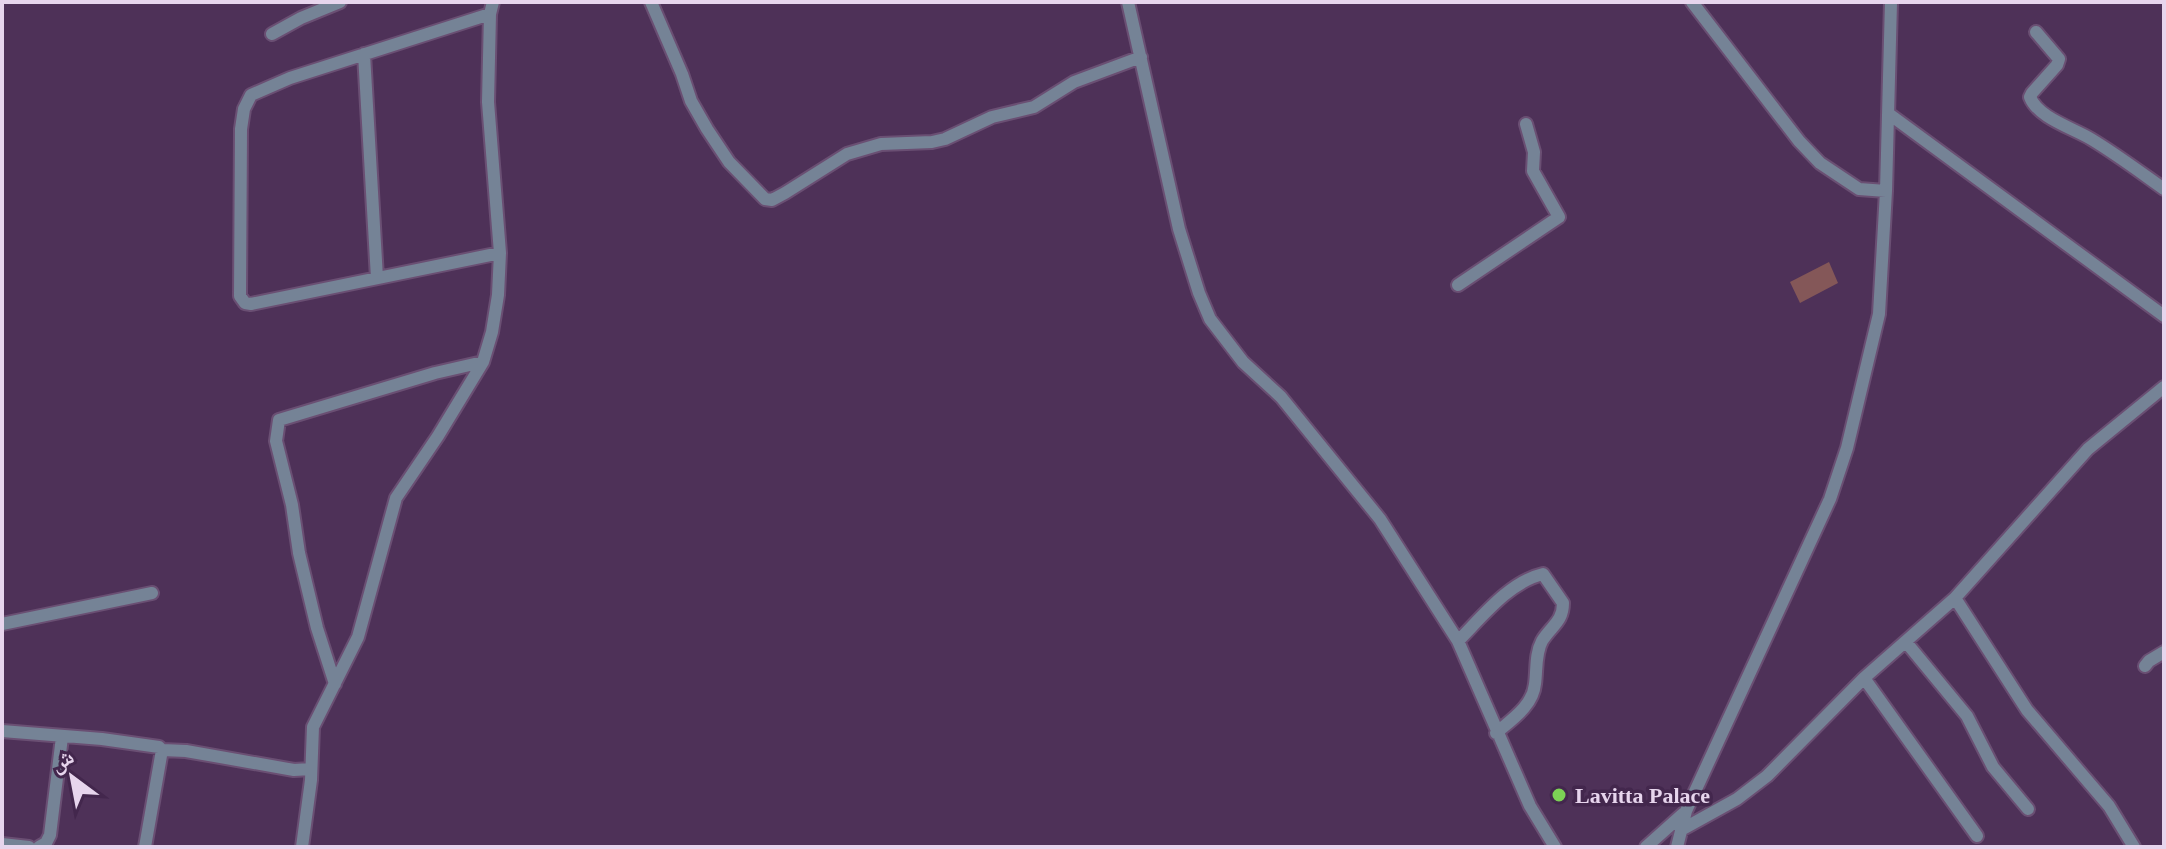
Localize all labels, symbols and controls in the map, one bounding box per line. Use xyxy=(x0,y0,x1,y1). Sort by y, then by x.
north arrow xyxy=(32,737,112,817)
text: ش xyxy=(45,744,79,778)
place label: Lavitta Palace xyxy=(1575,783,1710,808)
marker: Lavitta Palace xyxy=(1550,786,1568,804)

